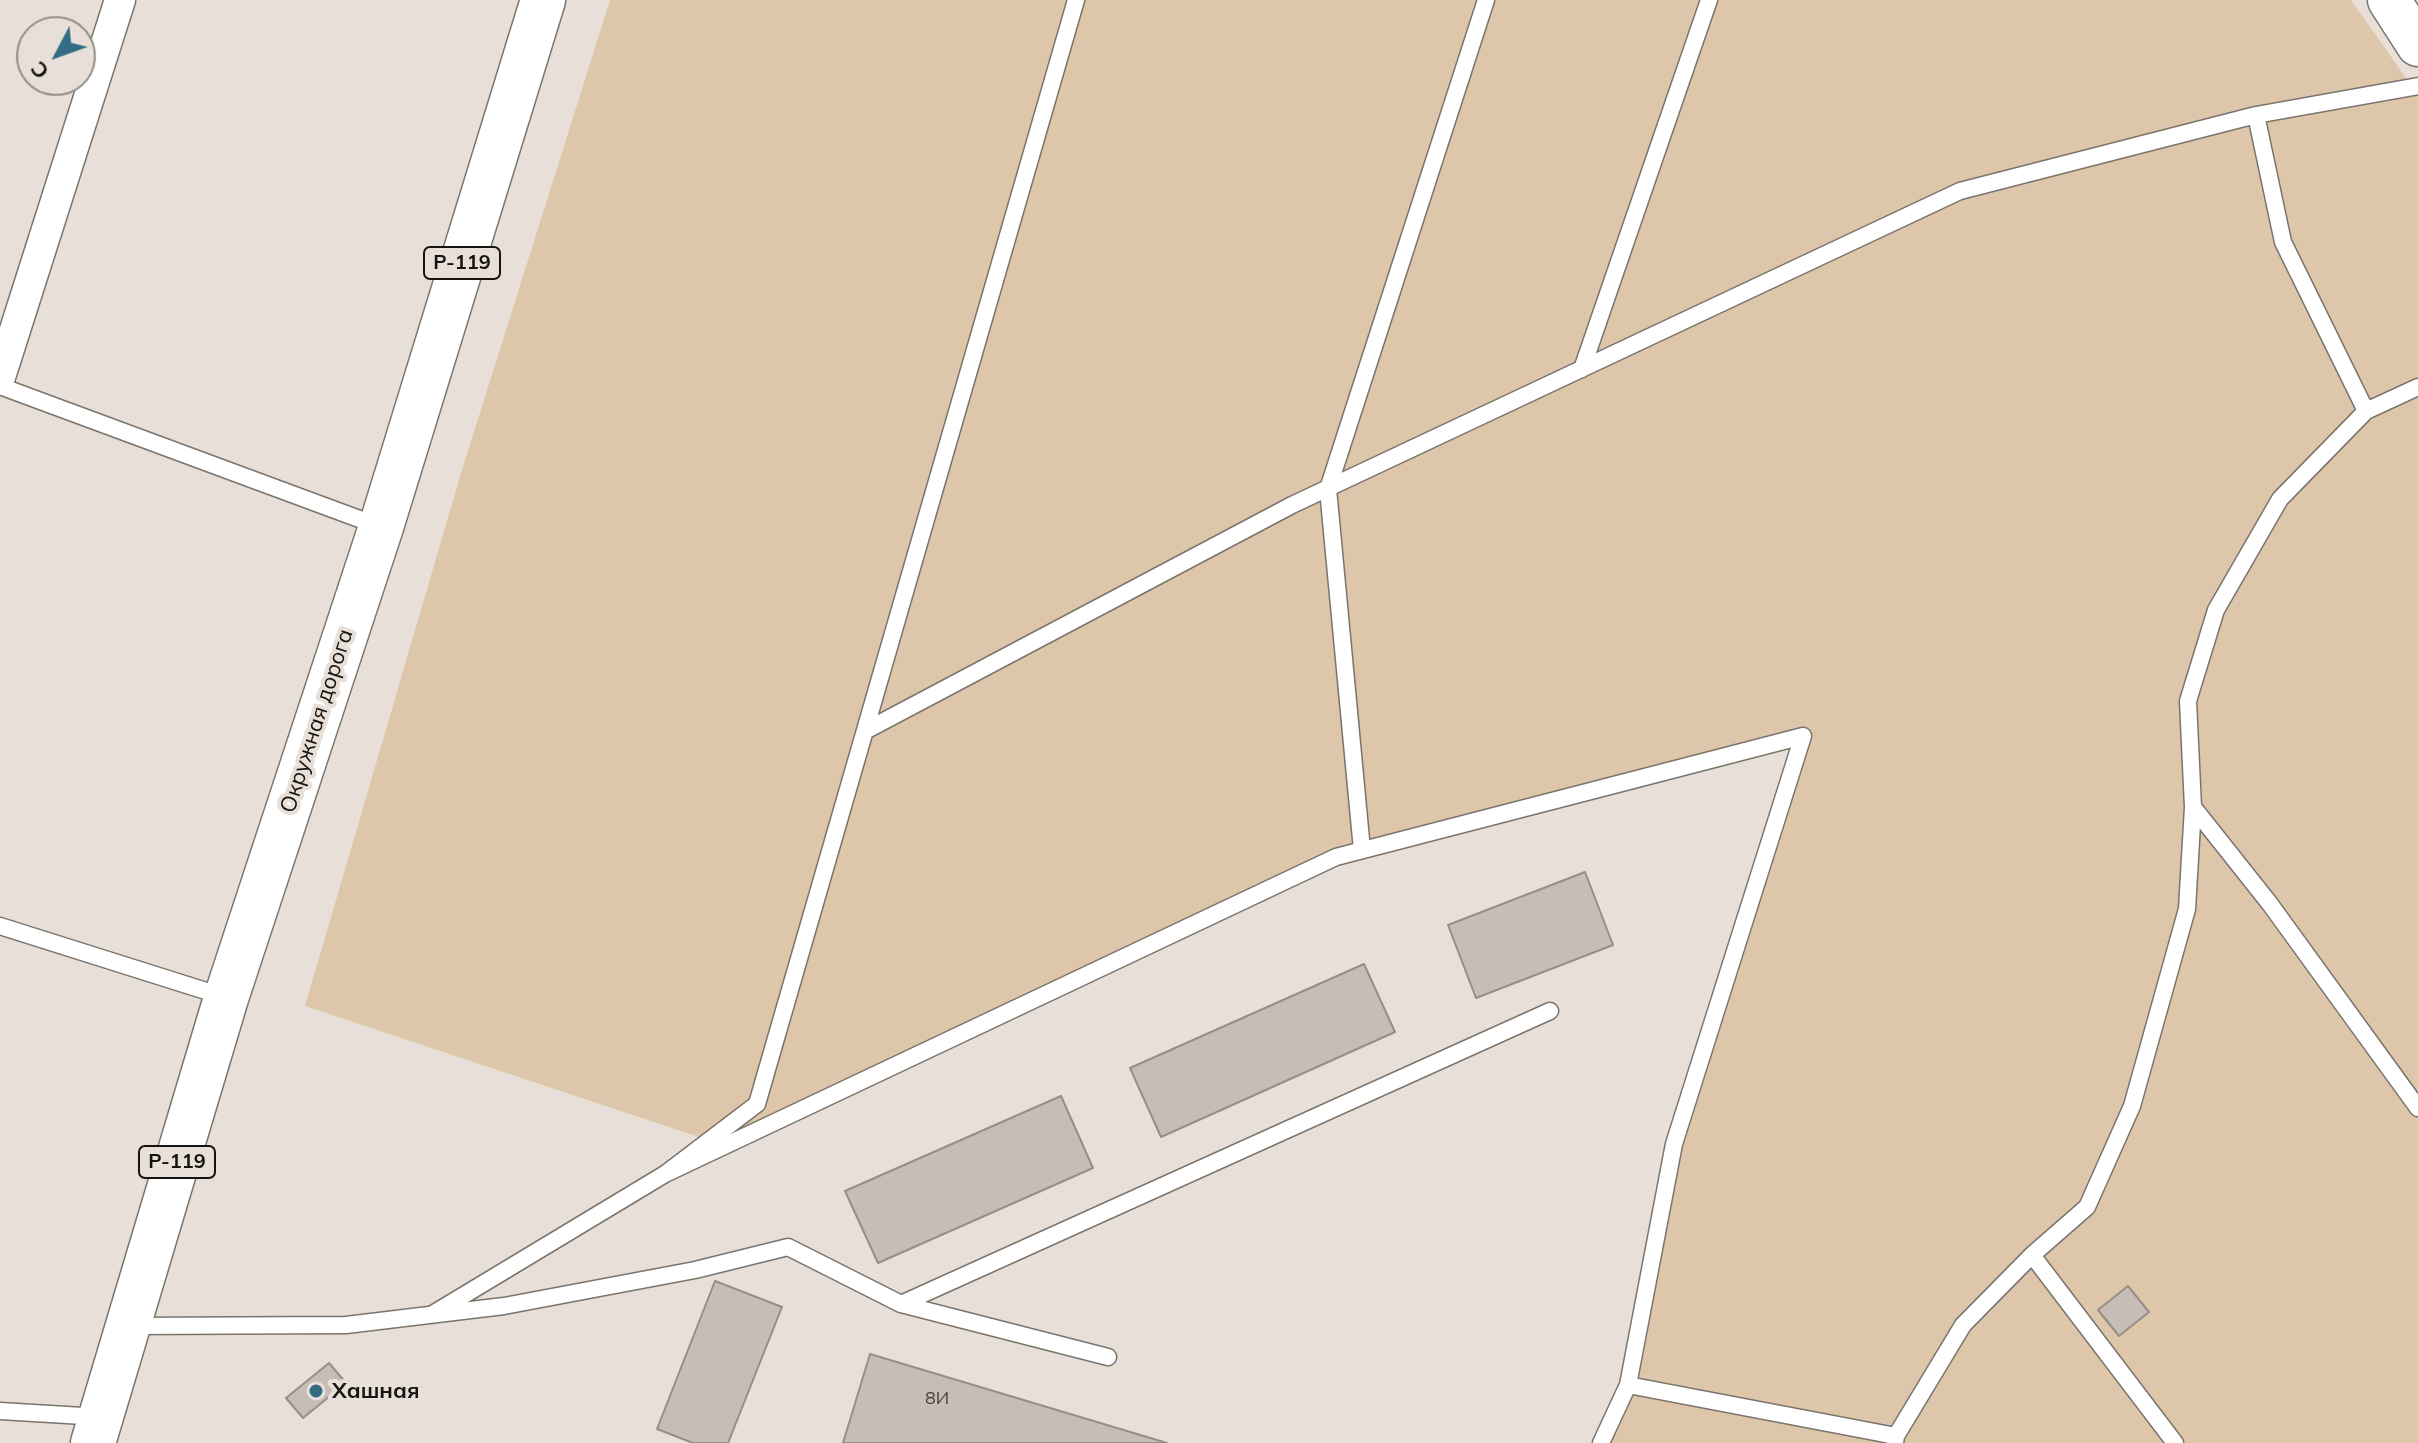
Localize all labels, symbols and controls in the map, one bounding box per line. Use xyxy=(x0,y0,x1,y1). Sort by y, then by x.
north arrow xyxy=(16,16,96,96)
text: С xyxy=(24,56,55,85)
road number: Р-119 xyxy=(424,247,500,279)
street label: Окружная дорога xyxy=(275,626,359,816)
road number: Р-119 xyxy=(139,1146,215,1178)
place label: Хашная xyxy=(332,1378,419,1404)
marker: Хашная xyxy=(307,1382,325,1400)
house number: 8И xyxy=(925,1388,949,1410)

